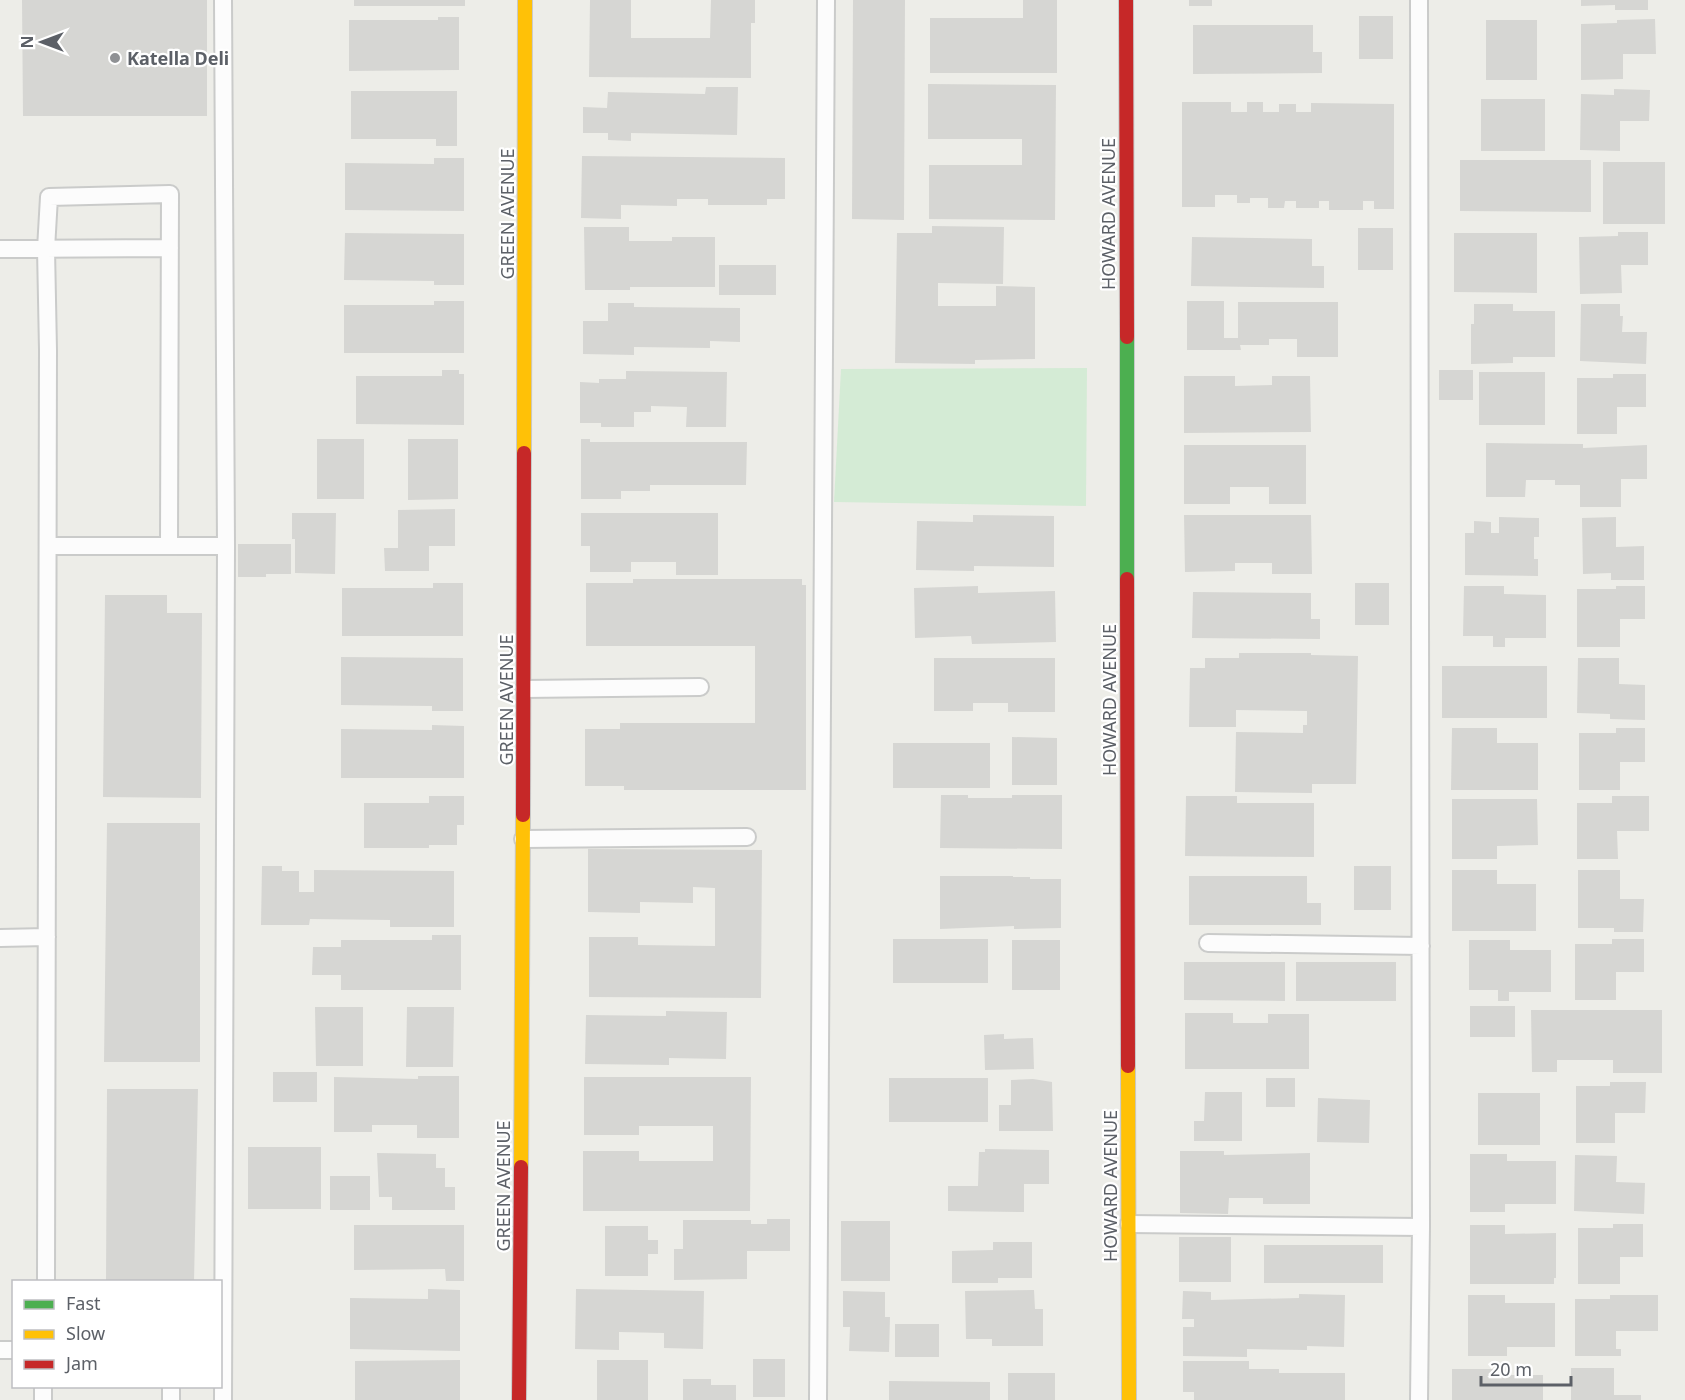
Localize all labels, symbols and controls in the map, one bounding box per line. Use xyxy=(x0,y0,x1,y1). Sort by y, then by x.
north arrow xyxy=(12,12,72,72)
text: N xyxy=(16,35,38,49)
place label: Katella Deli xyxy=(127,46,229,70)
marker: Katella Deli xyxy=(108,51,122,65)
street label: HOWARD AVENUE xyxy=(1096,138,1120,290)
street label: GREEN AVENUE xyxy=(495,148,519,280)
street label: HOWARD AVENUE xyxy=(1097,624,1121,776)
street label: GREEN AVENUE xyxy=(494,634,518,766)
street label: HOWARD AVENUE xyxy=(1098,1110,1122,1262)
street label: GREEN AVENUE xyxy=(491,1120,515,1252)
legend xyxy=(12,1280,222,1388)
text: Fast xyxy=(66,1291,101,1315)
text: Slow xyxy=(66,1321,105,1345)
scale bar xyxy=(1481,1349,1571,1387)
text: Jam xyxy=(64,1351,98,1375)
text: 20 m xyxy=(1490,1357,1532,1381)

